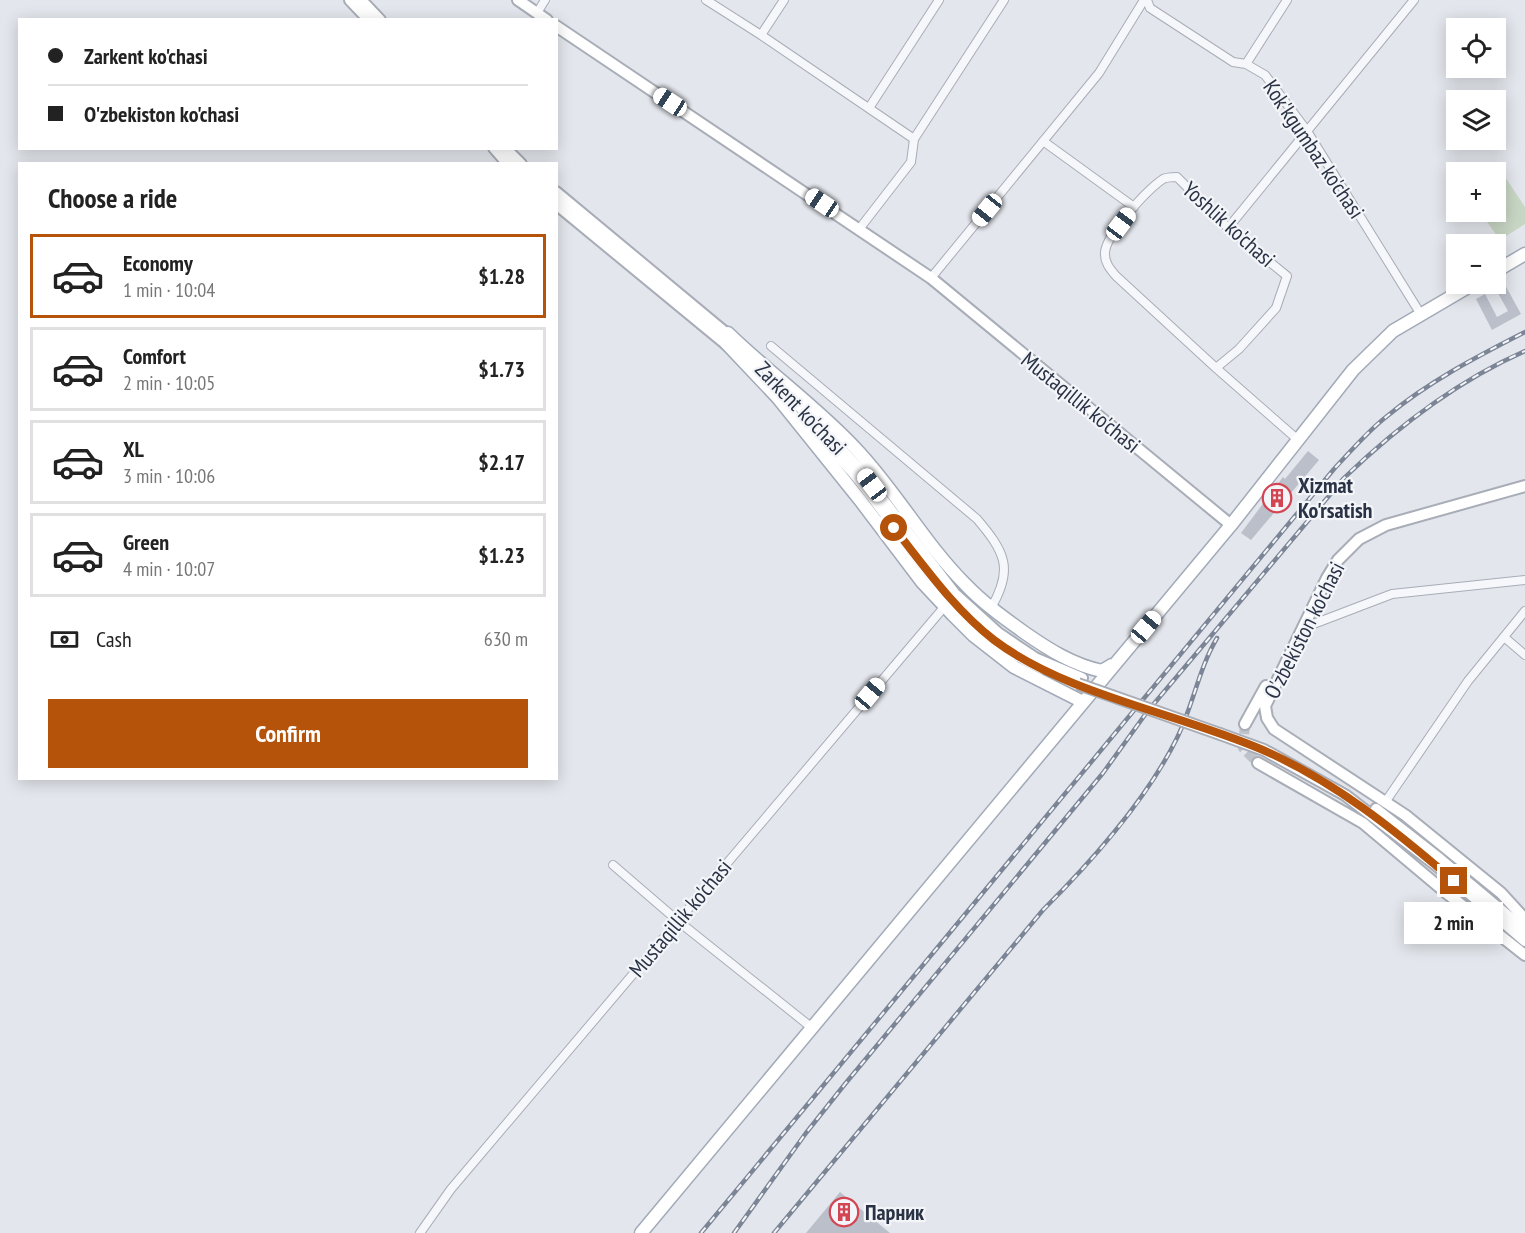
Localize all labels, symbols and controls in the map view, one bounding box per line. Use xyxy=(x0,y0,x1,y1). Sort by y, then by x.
map controls xyxy=(1446,18,1506,294)
button: locate xyxy=(1446,18,1506,78)
text: Zarkent ko'chasi xyxy=(84,42,208,70)
street label: Kok'kgumbaz ko'chasi xyxy=(1257,74,1371,224)
car xyxy=(650,85,690,119)
button: layers xyxy=(1446,90,1506,150)
text: O'zbekiston ko'chasi xyxy=(84,100,239,128)
button: + xyxy=(1446,162,1506,222)
street label: Yoshlik ko'chasi xyxy=(1177,175,1281,273)
text: Choose a ride xyxy=(48,181,177,215)
car xyxy=(802,185,842,221)
car xyxy=(969,190,1005,230)
car xyxy=(1103,204,1139,244)
button: − xyxy=(1446,234,1506,294)
icon: car xyxy=(51,249,105,303)
text: Economy xyxy=(123,249,193,277)
text: $1.28 xyxy=(478,262,525,290)
text: 1 min · 10:04 xyxy=(123,277,215,303)
icon: car xyxy=(51,342,105,396)
text: Comfort xyxy=(123,342,186,370)
street label: Mustaqillik ko'chasi xyxy=(1016,345,1146,459)
text: $1.73 xyxy=(478,355,525,383)
street label: Zarkent ko'chasi xyxy=(749,355,853,461)
text: 2 min · 10:05 xyxy=(123,370,215,396)
icon: car xyxy=(51,435,105,489)
text: XL xyxy=(123,435,144,463)
text: $2.17 xyxy=(478,448,525,476)
text: 3 min · 10:06 xyxy=(123,463,215,489)
car xyxy=(854,465,890,505)
place label: Xizmat Ko'rsatish xyxy=(1298,471,1373,524)
building icon: Xizmat Ko'rsatish xyxy=(1261,482,1293,514)
route start xyxy=(880,514,907,541)
icon: car xyxy=(51,528,105,582)
text: Green xyxy=(123,528,169,556)
text: $1.23 xyxy=(478,541,525,569)
text: 4 min · 10:07 xyxy=(123,556,215,582)
street label: O'zbekiston ko'chasi xyxy=(1258,557,1350,703)
car xyxy=(1128,607,1164,647)
icon: cash xyxy=(48,623,81,656)
text: Cash xyxy=(96,625,132,653)
text: 630 m xyxy=(484,626,528,652)
car xyxy=(852,674,888,714)
button: Confirm xyxy=(48,699,528,768)
street label: Mustaqillik ko'chasi xyxy=(623,853,737,983)
route end xyxy=(1440,867,1467,894)
callout: 2 min xyxy=(1404,902,1504,944)
text: 2 min xyxy=(1433,910,1474,936)
building icon: Парник xyxy=(828,1196,860,1228)
place label: Парник xyxy=(865,1198,925,1226)

